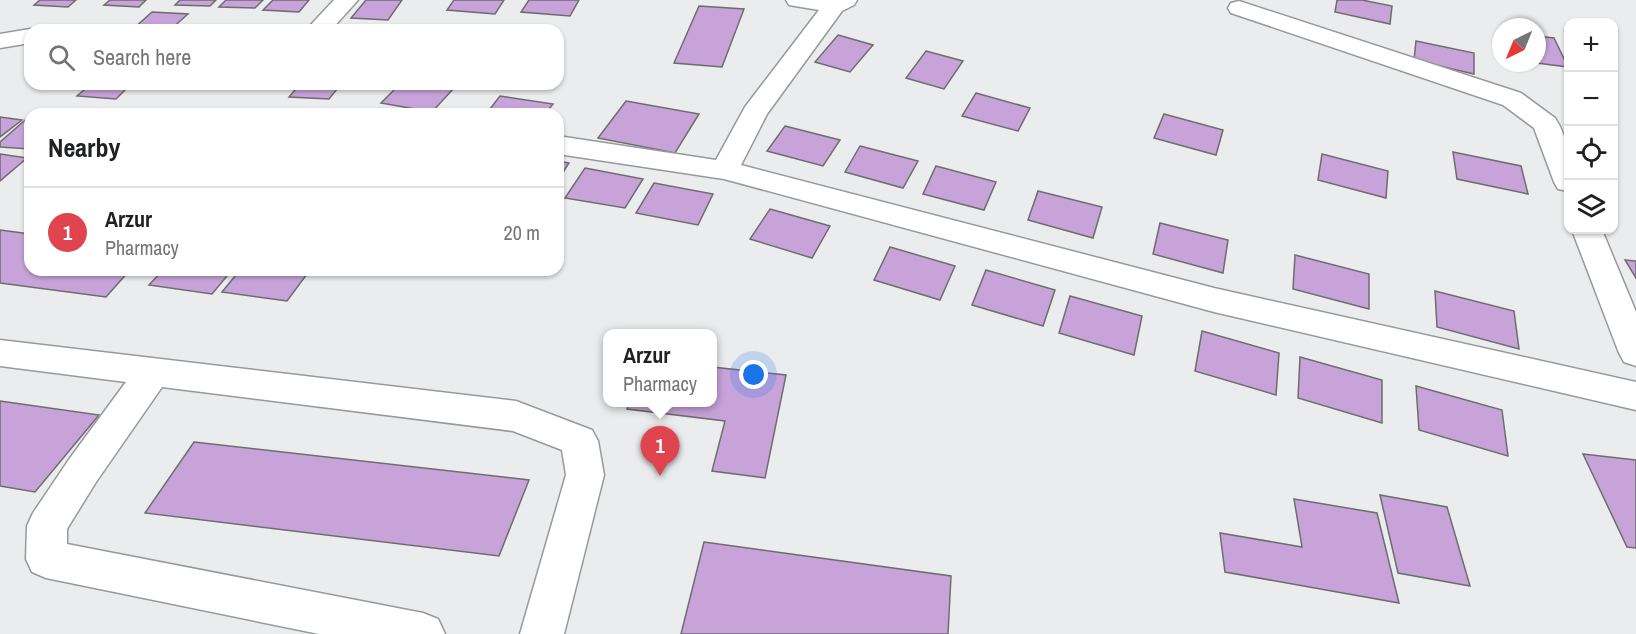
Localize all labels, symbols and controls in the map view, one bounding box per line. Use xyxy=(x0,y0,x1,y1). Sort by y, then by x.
north arrow xyxy=(1492,18,1546,72)
map controls xyxy=(1564,18,1618,234)
button: + xyxy=(1564,18,1618,72)
search box xyxy=(24,24,564,90)
icon: search xyxy=(45,41,78,74)
text: Search here xyxy=(93,42,191,72)
button: − xyxy=(1564,72,1618,126)
button: locate xyxy=(1564,126,1618,180)
text: Nearby xyxy=(48,130,120,165)
button: layers xyxy=(1564,180,1618,234)
text: Arzur xyxy=(105,204,152,234)
text: 1 xyxy=(63,219,72,246)
text: 20 m xyxy=(504,219,540,246)
text: Pharmacy xyxy=(105,234,179,261)
popup xyxy=(603,329,717,407)
text: Arzur xyxy=(623,340,670,370)
your location xyxy=(739,360,768,389)
text: Pharmacy xyxy=(623,370,697,397)
pin: 1 xyxy=(640,426,680,476)

